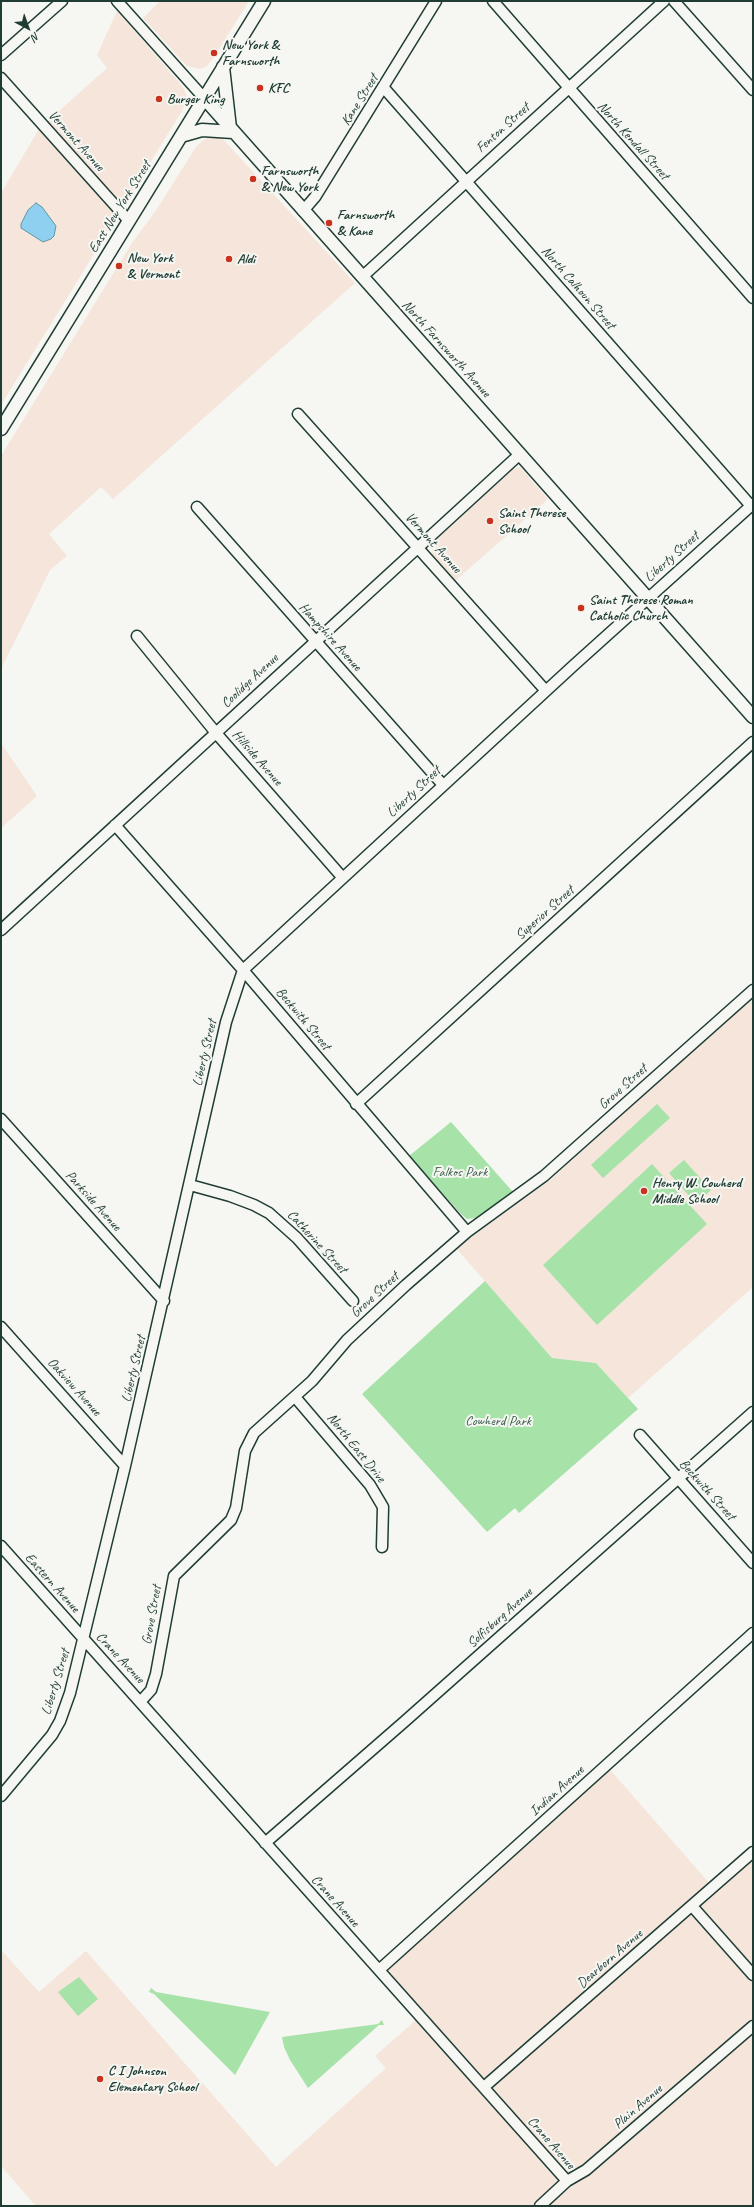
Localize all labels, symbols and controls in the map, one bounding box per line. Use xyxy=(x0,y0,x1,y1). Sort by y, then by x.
north arrow xyxy=(8,8,48,48)
text: N xyxy=(29,30,43,45)
place label: New York & Farnsworth xyxy=(222,37,279,70)
marker: New York & Farnsworth xyxy=(209,48,219,58)
street label: Kane Street xyxy=(338,71,382,129)
place label: KFC xyxy=(268,80,289,96)
marker: KFC xyxy=(255,83,265,93)
place label: Burger King xyxy=(167,91,224,107)
marker: Burger King xyxy=(154,94,164,104)
street label: North Kendall Street xyxy=(593,98,673,184)
street label: Fenton Street xyxy=(473,99,533,157)
street label: Vermont Avenue xyxy=(44,107,108,175)
street label: East New York Street xyxy=(85,158,155,256)
place label: Farnsworth & New York xyxy=(261,163,318,196)
marker: Farnsworth & New York xyxy=(248,174,258,184)
place label: Farnsworth & Kane xyxy=(337,207,394,240)
marker: Farnsworth & Kane xyxy=(324,218,334,228)
street label: North Calhoun Street xyxy=(537,243,619,333)
place label: New York & Vermont xyxy=(127,250,179,282)
place label: Aldi xyxy=(237,251,255,267)
marker: Aldi xyxy=(224,254,234,264)
marker: New York & Vermont xyxy=(114,261,124,271)
street label: North Farnsworth Avenue xyxy=(398,297,494,401)
place label: Saint Therese School xyxy=(498,505,566,538)
street label: Vermont Avenue xyxy=(401,509,465,577)
marker: Saint Therese School xyxy=(485,516,495,526)
street label: Liberty Street xyxy=(641,528,703,586)
place label: Saint Therese Roman Catholic Church xyxy=(589,592,693,624)
street label: Hampshire Avenue xyxy=(295,599,365,675)
marker: Saint Therese Roman Catholic Church xyxy=(576,603,586,613)
street label: Coolidge Avenue xyxy=(218,650,282,712)
street label: Hillside Avenue xyxy=(228,727,286,789)
street label: Liberty Street xyxy=(384,763,444,821)
street label: Superior Street xyxy=(512,882,578,944)
street label: Beckwith Street xyxy=(272,984,334,1054)
street label: Liberty Street xyxy=(189,1018,221,1088)
street label: Grove Street xyxy=(595,1061,651,1113)
park label: Falkos Park xyxy=(433,1164,487,1180)
street label: Parkside Avenue xyxy=(62,1167,124,1235)
place label: Henry W. Cowherd Middle School xyxy=(652,1175,741,1208)
marker: Henry W. Cowherd Middle School xyxy=(639,1186,649,1196)
street label: Catherine Street xyxy=(283,1207,351,1277)
street label: Grove Street xyxy=(347,1268,403,1322)
street label: Liberty Street xyxy=(118,1334,150,1404)
street label: Oakview Avenue xyxy=(43,1354,105,1420)
street label: North East Drive xyxy=(323,1410,389,1486)
park label: Cowherd Park xyxy=(465,1413,531,1429)
street label: Beckwith Street xyxy=(675,1456,739,1524)
street label: Eastern Avenue xyxy=(21,1550,83,1616)
street label: Grove Street xyxy=(139,1584,165,1646)
street label: Solfisburg Avenue xyxy=(464,1584,536,1652)
street label: Crane Avenue xyxy=(92,1629,148,1687)
street label: Liberty Street xyxy=(38,1647,74,1717)
street label: Indian Avenue xyxy=(526,1762,588,1820)
street label: Crane Avenue xyxy=(307,1872,363,1930)
street label: Dearborn Avenue xyxy=(574,1926,646,1992)
place label: C I Johnson Elementary School xyxy=(108,2063,197,2096)
marker: C I Johnson Elementary School xyxy=(95,2074,105,2084)
street label: Plain Avenue xyxy=(610,2081,666,2133)
street label: Crane Avenue xyxy=(524,2113,578,2173)

